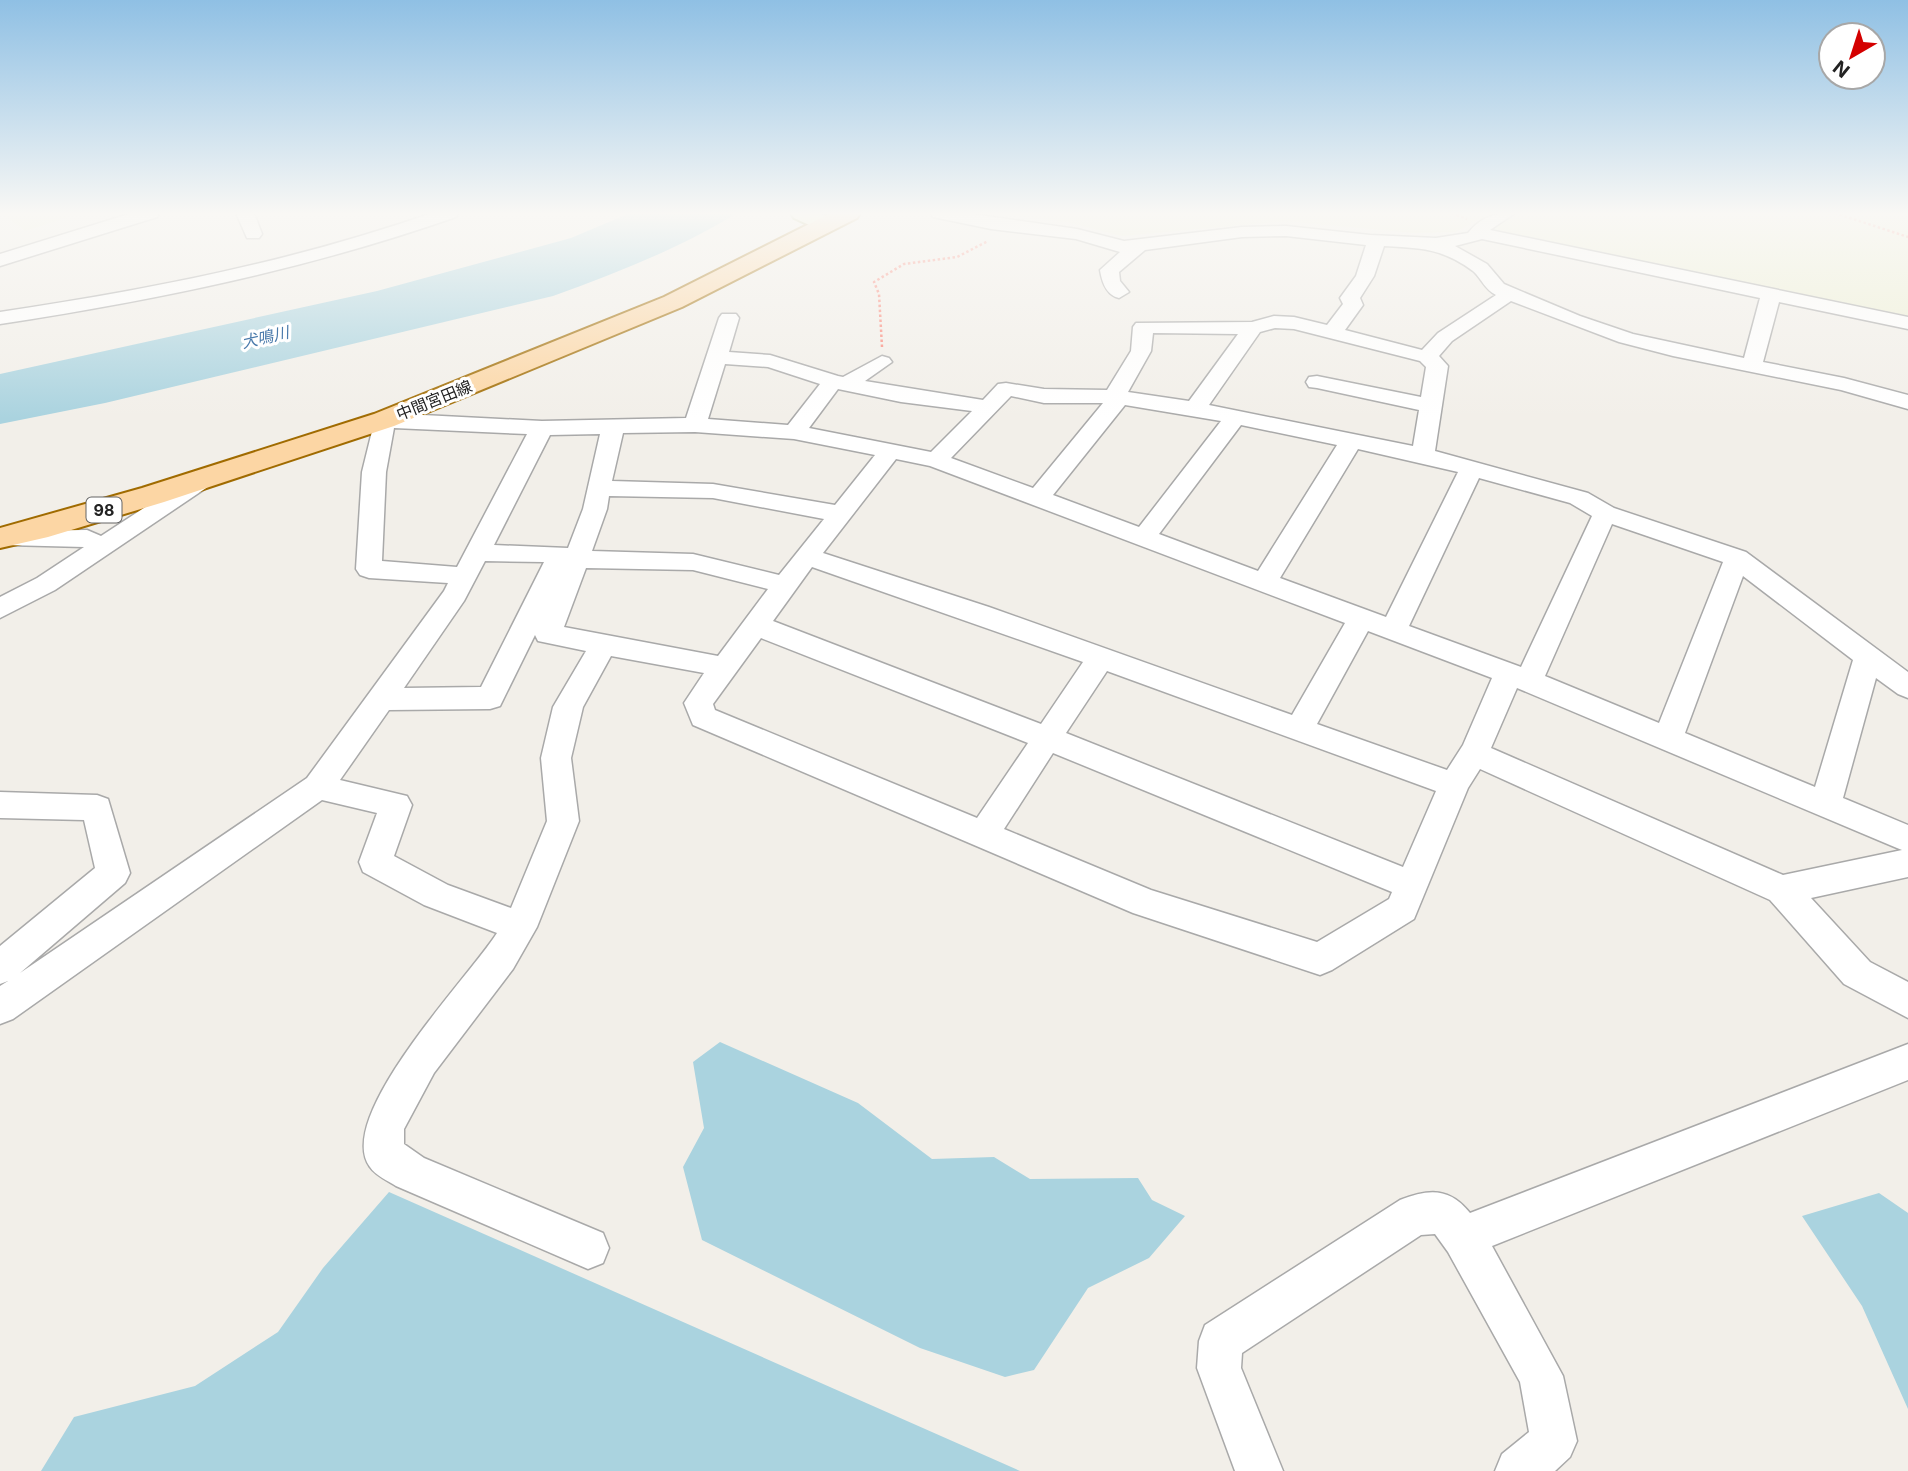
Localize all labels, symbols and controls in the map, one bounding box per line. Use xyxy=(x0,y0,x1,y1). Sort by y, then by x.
north arrow xyxy=(1817,21,1887,91)
text: N xyxy=(1829,55,1854,82)
water label: 犬鳴川 xyxy=(239,321,293,352)
street label: 中間宮田線 xyxy=(393,376,475,424)
road number: 98 xyxy=(86,498,122,523)

